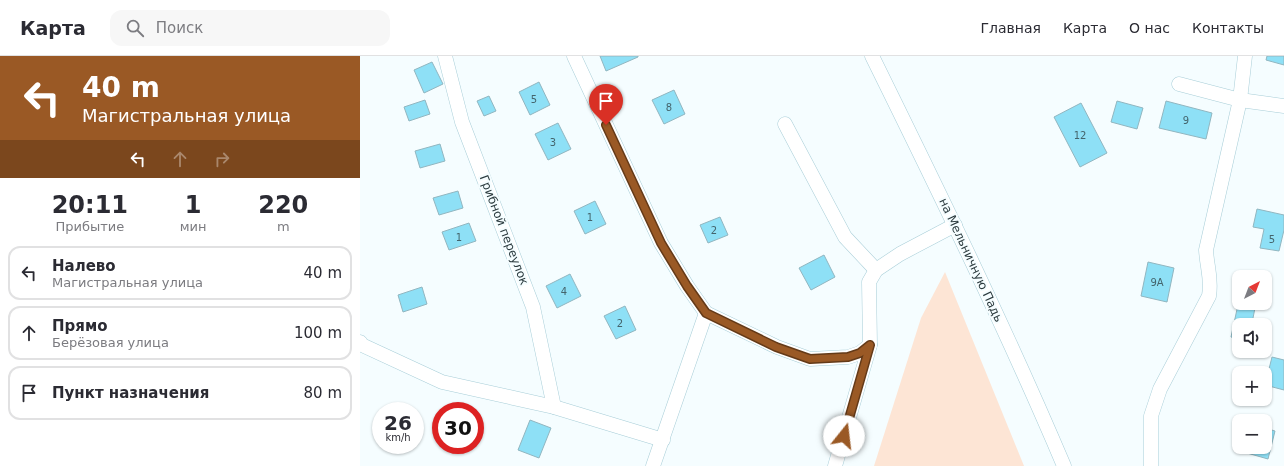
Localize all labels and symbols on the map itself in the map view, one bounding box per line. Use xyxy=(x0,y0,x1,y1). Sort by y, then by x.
pin xyxy=(589,84,623,125)
house number: 5 xyxy=(531,94,537,105)
house number: 8 xyxy=(666,102,672,113)
house number: 9 xyxy=(1183,115,1189,126)
house number: 12 xyxy=(1074,130,1086,141)
house number: 3 xyxy=(550,137,556,148)
street label: Грибной переулок xyxy=(477,173,531,287)
street label: на Мельничную Падь xyxy=(936,196,1006,324)
house number: 1 xyxy=(587,212,593,223)
house number: 2 xyxy=(711,225,717,236)
house number: 1 xyxy=(456,232,462,243)
house number: 5 xyxy=(1269,234,1275,245)
north arrow xyxy=(1232,270,1272,310)
house number: 9А xyxy=(1150,277,1164,288)
house number: 4 xyxy=(561,286,567,297)
house number: 2 xyxy=(617,318,623,329)
speed limit sign: 30 xyxy=(432,402,484,454)
position arrow xyxy=(823,415,865,457)

